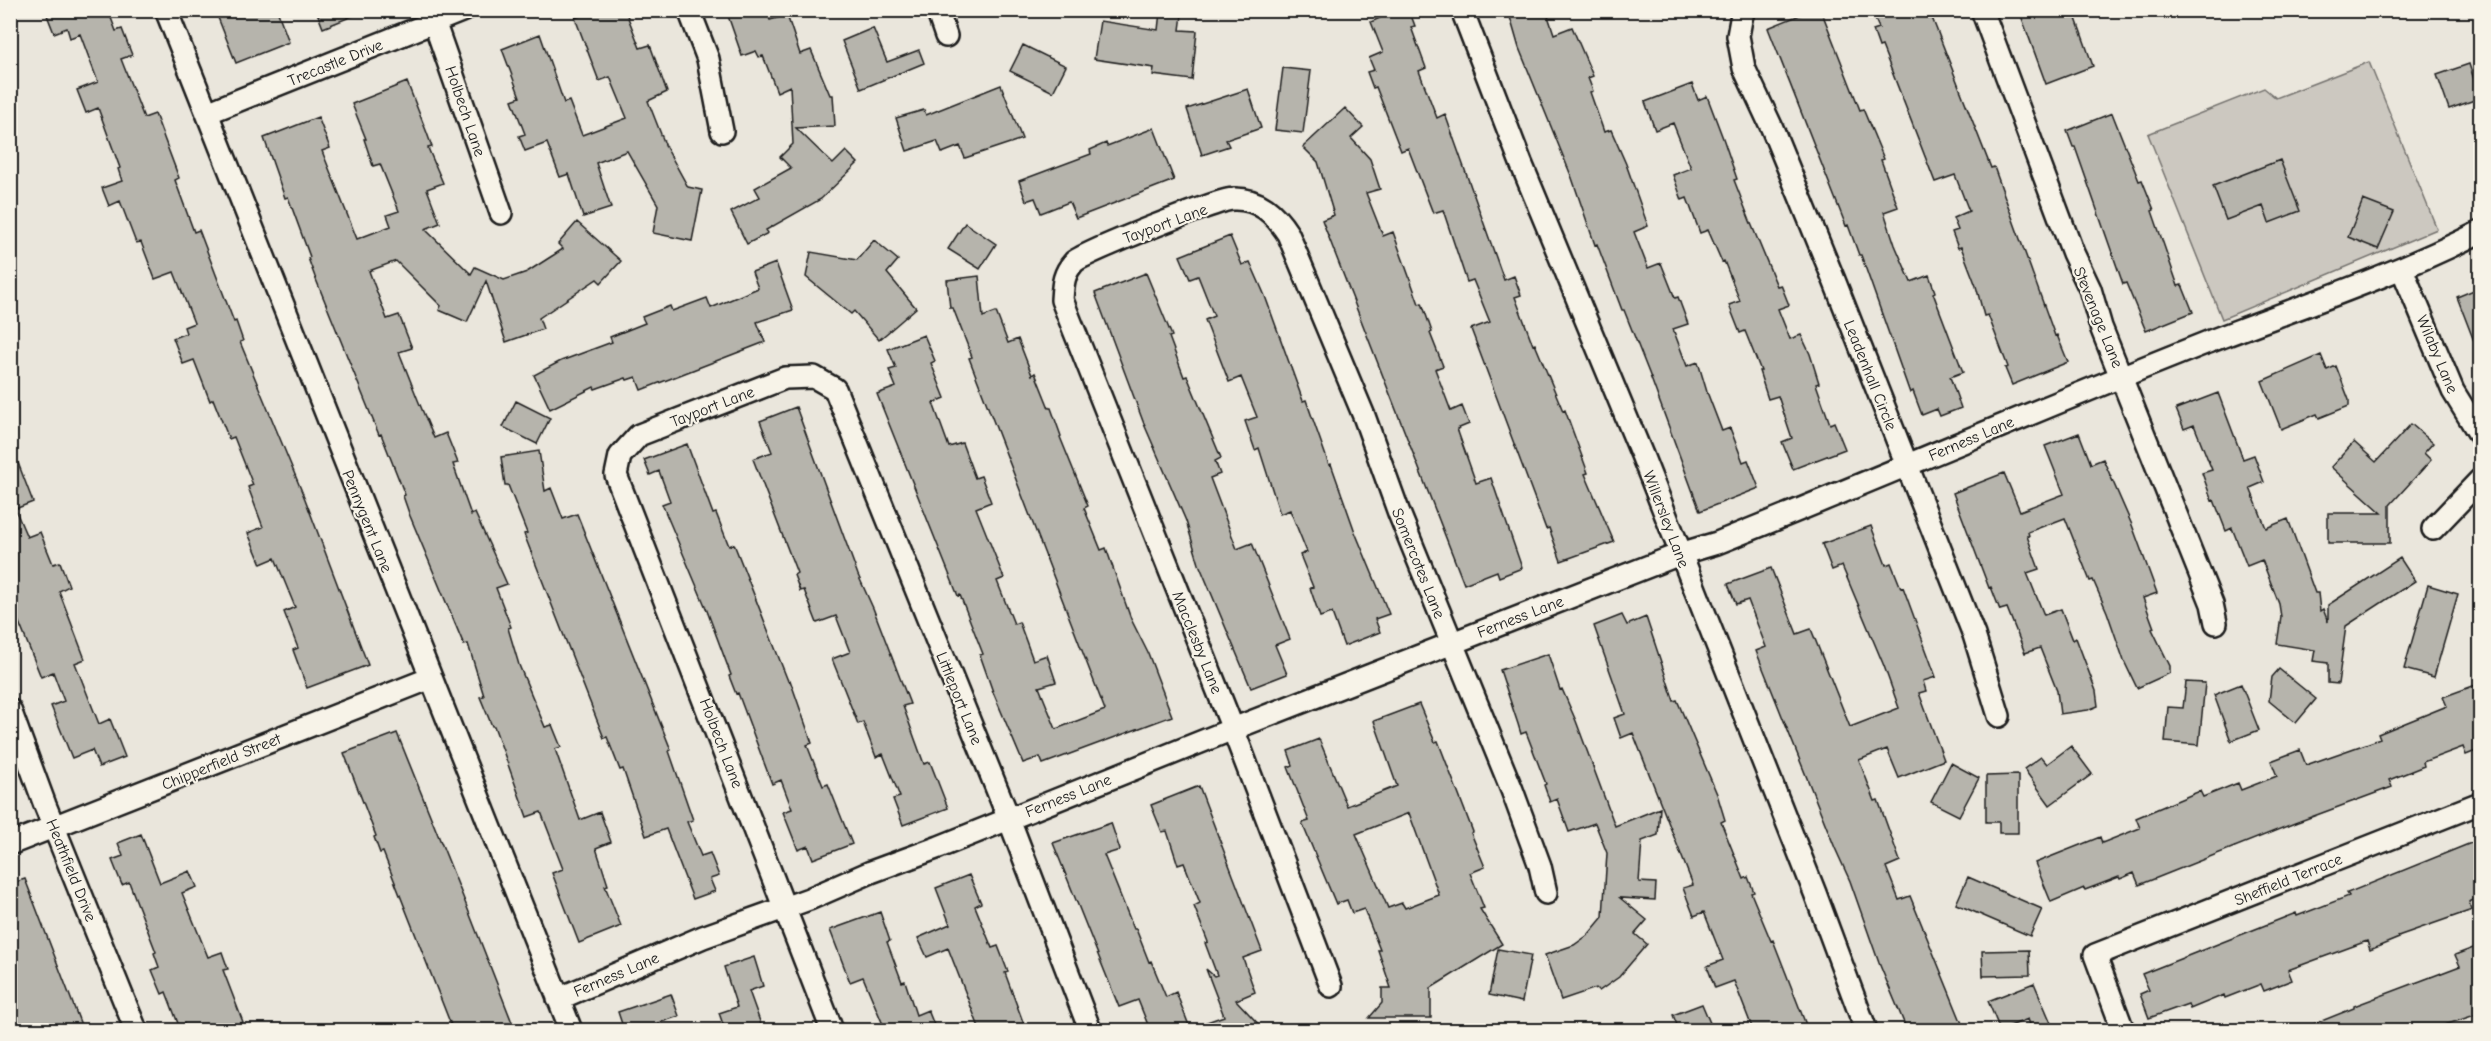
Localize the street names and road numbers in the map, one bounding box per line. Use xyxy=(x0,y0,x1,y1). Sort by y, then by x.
street label: Trecastle Drive xyxy=(285,36,386,90)
street label: Holbech Lane xyxy=(441,64,489,159)
street label: Tayport Lane xyxy=(1121,200,1210,248)
street label: Stevenage Lane xyxy=(2070,264,2126,370)
street label: Wilaby Lane xyxy=(2413,313,2462,396)
street label: Leadenhall Circle xyxy=(1840,318,1900,433)
street label: Tayport Lane xyxy=(668,383,757,431)
street label: Ferness Lane xyxy=(1926,413,2017,465)
street label: Pennygent Lane xyxy=(338,467,396,575)
street label: Willersley Lane xyxy=(1639,468,1693,570)
street label: Somercotes Lane xyxy=(1388,506,1448,621)
street label: Macclesby Lane xyxy=(1168,588,1226,696)
street label: Ferness Lane xyxy=(1475,592,1566,642)
street label: Littleport Lane xyxy=(932,649,986,747)
street label: Holbech Lane xyxy=(696,696,746,791)
street label: Chipperfield Street xyxy=(159,730,284,794)
street label: Ferness Lane xyxy=(1023,771,1114,821)
street label: Heathfield Drive xyxy=(42,817,100,924)
street label: Sheffield Terrace xyxy=(2232,850,2345,910)
street label: Ferness Lane xyxy=(571,949,662,1001)

